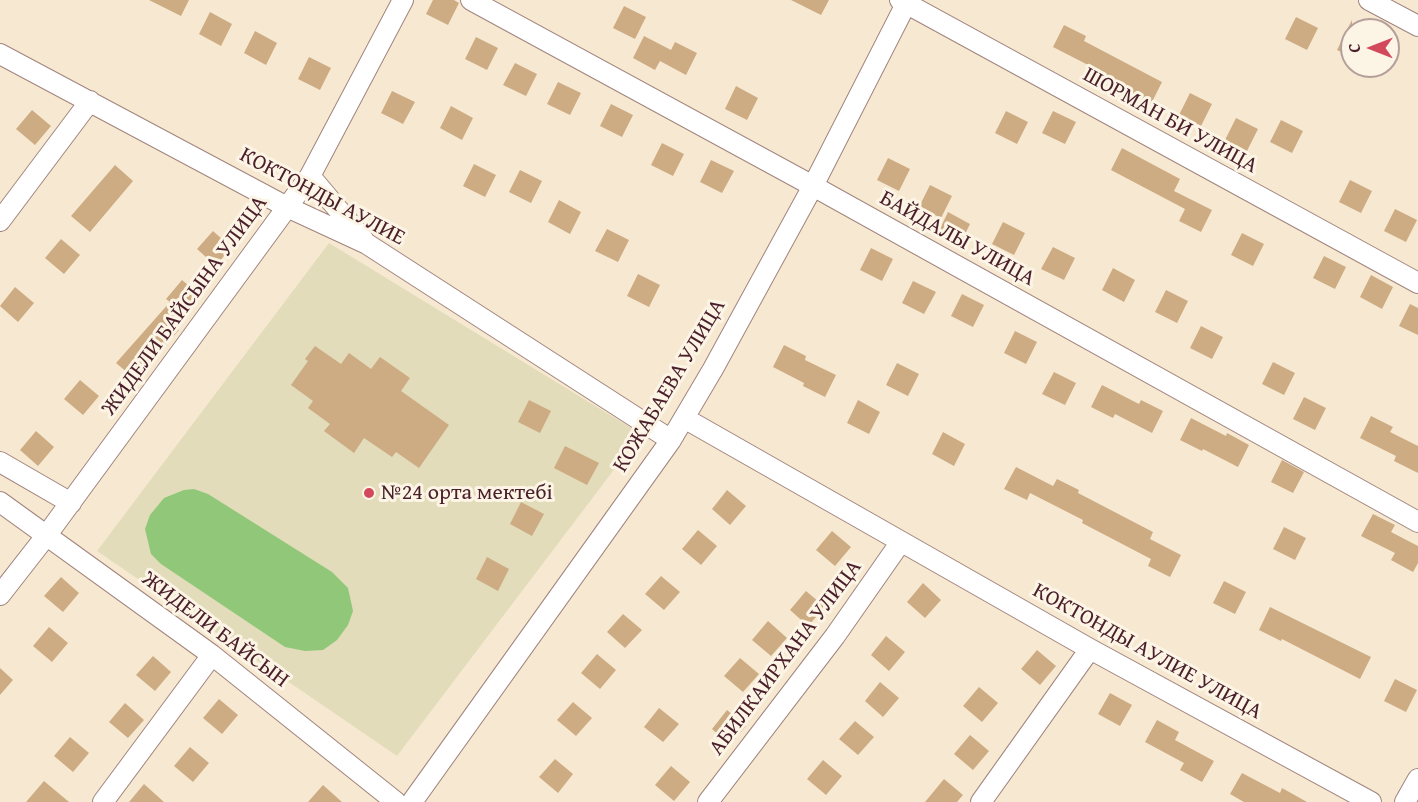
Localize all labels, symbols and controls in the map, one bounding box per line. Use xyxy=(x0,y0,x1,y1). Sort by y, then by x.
north arrow xyxy=(1340,18,1400,78)
text: С xyxy=(1342,43,1366,53)
street label: ШОРМАН БИ УЛИЦА xyxy=(1078,62,1262,180)
street label: КОКТОНДЫ АУЛИЕ xyxy=(235,142,409,252)
street label: БАЙДАЛЫ УЛИЦА xyxy=(875,185,1039,293)
street label: ЖИДЕЛИ БАЙСЫНА УЛИЦА xyxy=(96,191,274,421)
street label: КОЖАБАЕВА УЛИЦА xyxy=(608,295,732,477)
place label: №24 орта мектебі xyxy=(381,480,553,506)
marker: №24 орта мектебі xyxy=(362,486,376,500)
street label: АБИЛКАИРХАНА УЛИЦА xyxy=(704,555,868,761)
street label: ЖИДЕЛИ БАЙСЫН xyxy=(136,566,294,694)
street label: КОКТОНДЫ АУЛИЕ УЛИЦА xyxy=(1028,578,1266,726)

